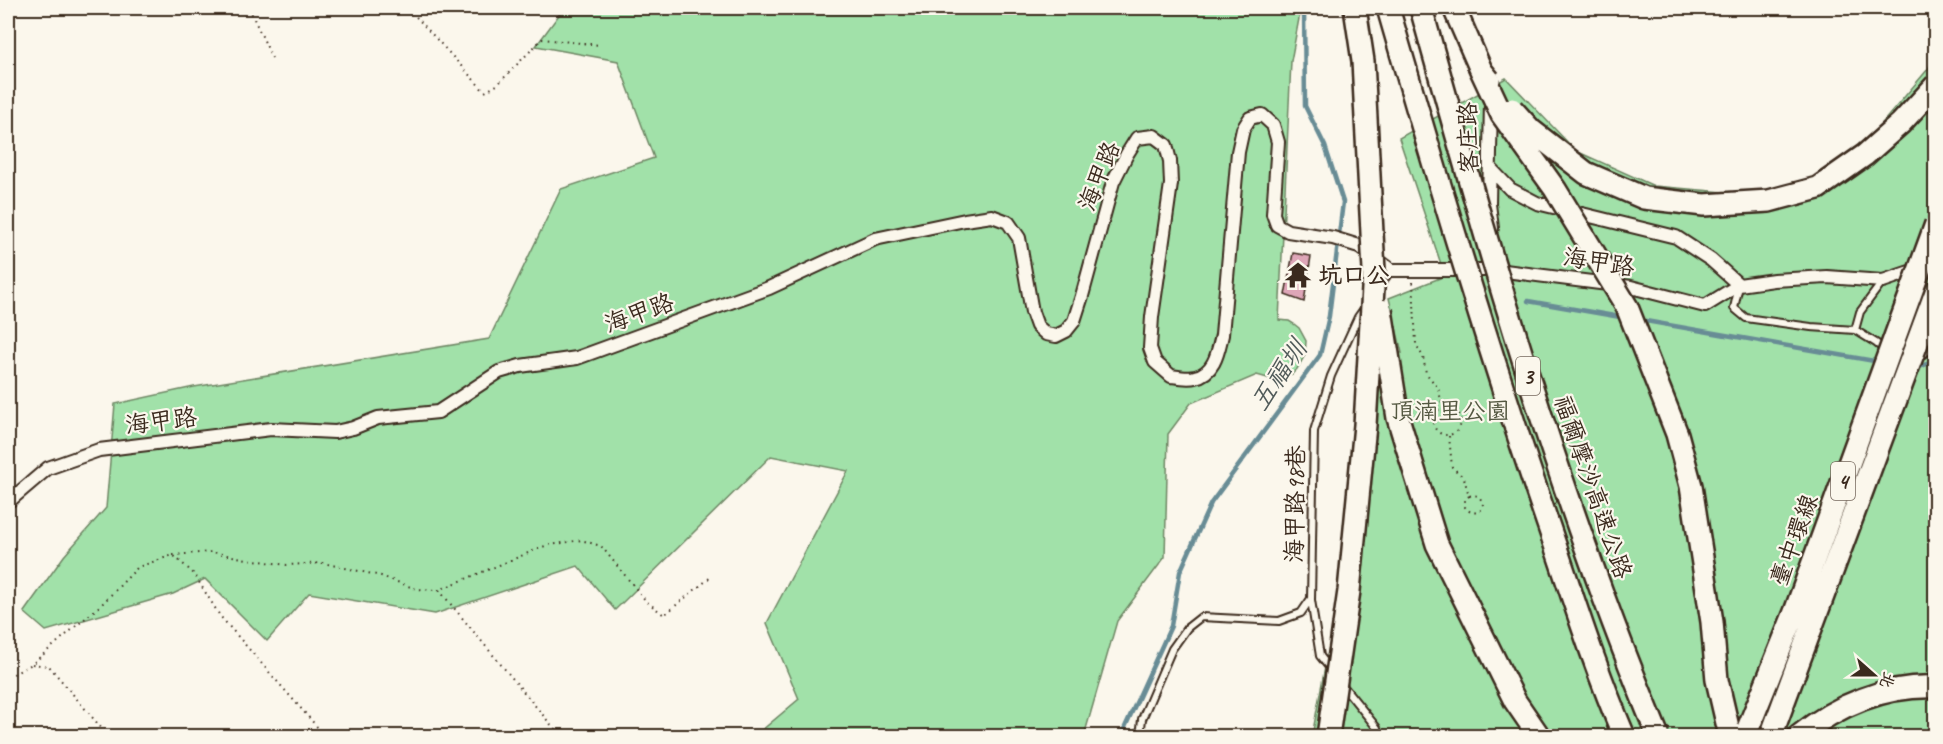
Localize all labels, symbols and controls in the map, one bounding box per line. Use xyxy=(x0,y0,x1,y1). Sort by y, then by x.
street label: 客庄路 xyxy=(1452,102,1484,174)
street label: 海甲路 xyxy=(1072,137,1126,215)
street label: 海甲路 xyxy=(1561,242,1637,282)
temple icon: 坑口公 xyxy=(1283,260,1313,290)
place label: 坑口公 xyxy=(1318,260,1390,290)
street label: 海甲路 xyxy=(600,287,678,339)
water label: 五福圳 xyxy=(1243,331,1316,417)
road number: 3 xyxy=(1516,357,1540,395)
street label: 福爾摩沙高速公路 xyxy=(1548,391,1638,583)
park label: 頂湳里公園 xyxy=(1390,396,1510,426)
street label: 海甲路 xyxy=(123,402,199,440)
street label: 海甲路98巷 xyxy=(1279,445,1311,563)
road number: 4 xyxy=(1831,462,1855,500)
street label: 臺中環線 xyxy=(1763,490,1825,590)
north arrow xyxy=(1844,645,1904,705)
text: 北 xyxy=(1875,669,1899,691)

